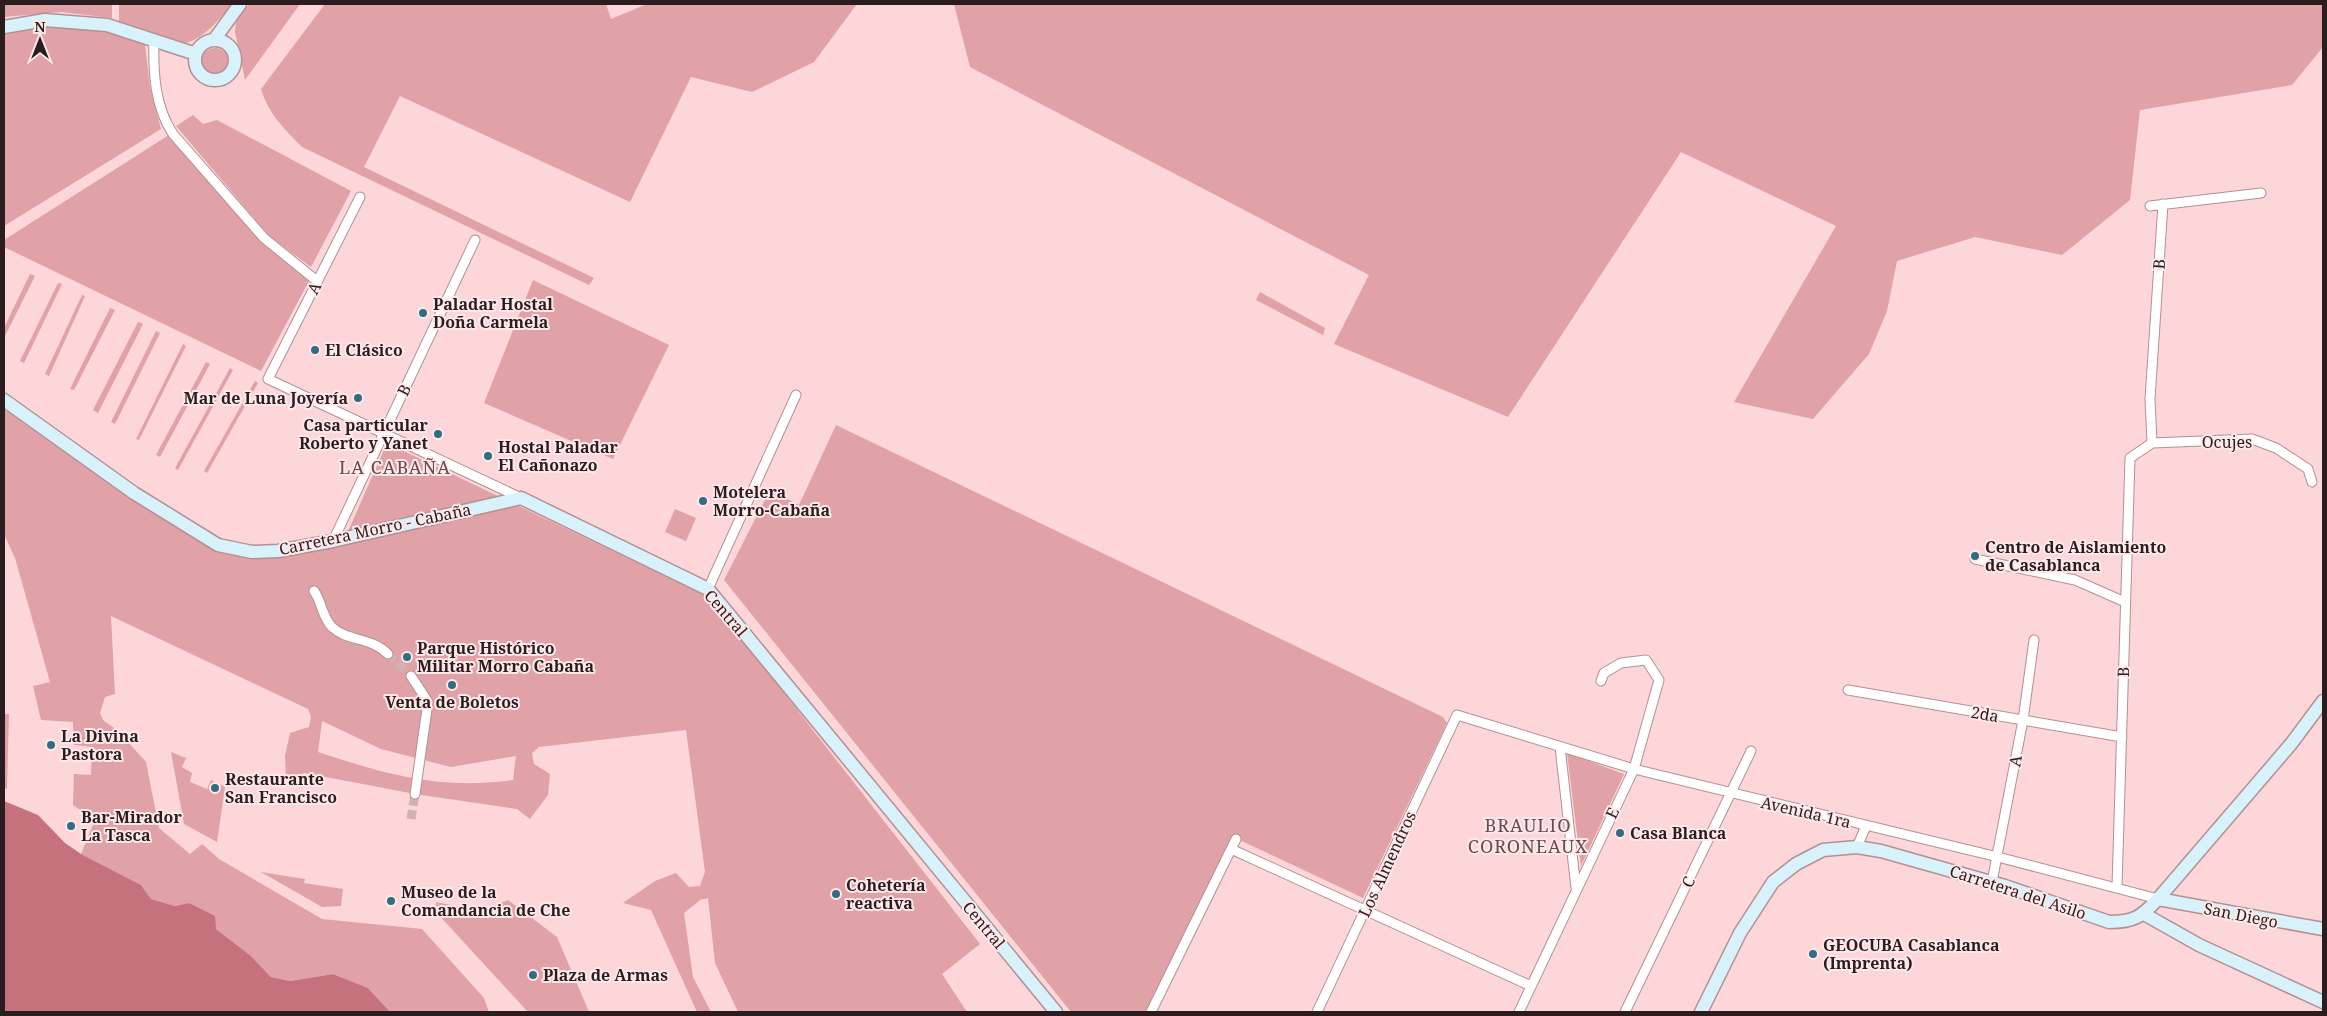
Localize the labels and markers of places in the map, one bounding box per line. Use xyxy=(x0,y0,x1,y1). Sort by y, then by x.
place label: Paladar Hostal Doña Carmela xyxy=(433,293,553,333)
marker: Paladar Hostal Doña Carmela xyxy=(417,307,429,319)
place label: El Clásico xyxy=(325,339,403,361)
marker: El Clásico xyxy=(309,344,321,356)
place label: Mar de Luna Joyería xyxy=(184,387,348,409)
marker: Mar de Luna Joyería xyxy=(352,392,364,404)
place label: Casa particular Roberto y Yanet xyxy=(299,414,429,454)
marker: Casa particular Roberto y Yanet xyxy=(432,428,444,440)
place label: Hostal Paladar El Cañonazo xyxy=(498,436,619,476)
marker: Hostal Paladar El Cañonazo xyxy=(482,450,494,462)
place label: Motelera Morro-Cabaña xyxy=(713,481,831,521)
marker: Motelera Morro-Cabaña xyxy=(697,495,709,507)
place label: Centro de Aislamiento de Casablanca xyxy=(1985,536,2166,576)
marker: Centro de Aislamiento de Casablanca xyxy=(1969,550,1981,562)
place label: Parque Histórico Militar Morro Cabaña xyxy=(417,637,594,677)
marker: Parque Histórico Militar Morro Cabaña xyxy=(401,651,413,663)
marker: Venta de Boletos xyxy=(446,679,458,691)
place label: Venta de Boletos xyxy=(385,691,519,713)
place label: La Divina Pastora xyxy=(61,725,139,765)
marker: La Divina Pastora xyxy=(45,739,57,751)
place label: Restaurante San Francisco xyxy=(225,768,337,808)
marker: Restaurante San Francisco xyxy=(209,782,221,794)
place label: Bar-Mirador La Tasca xyxy=(81,806,182,846)
marker: Bar-Mirador La Tasca xyxy=(65,820,77,832)
place label: Casa Blanca xyxy=(1630,822,1727,844)
marker: Casa Blanca xyxy=(1614,827,1626,839)
place label: Cohetería reactiva xyxy=(846,874,926,914)
place label: Museo de la Comandancia de Che xyxy=(401,881,570,921)
marker: Cohetería reactiva xyxy=(830,888,842,900)
marker: Museo de la Comandancia de Che xyxy=(385,895,397,907)
place label: GEOCUBA Casablanca (Imprenta) xyxy=(1823,934,2000,974)
marker: GEOCUBA Casablanca (Imprenta) xyxy=(1807,948,1819,960)
place label: Plaza de Armas xyxy=(543,964,668,986)
marker: Plaza de Armas xyxy=(527,969,539,981)

